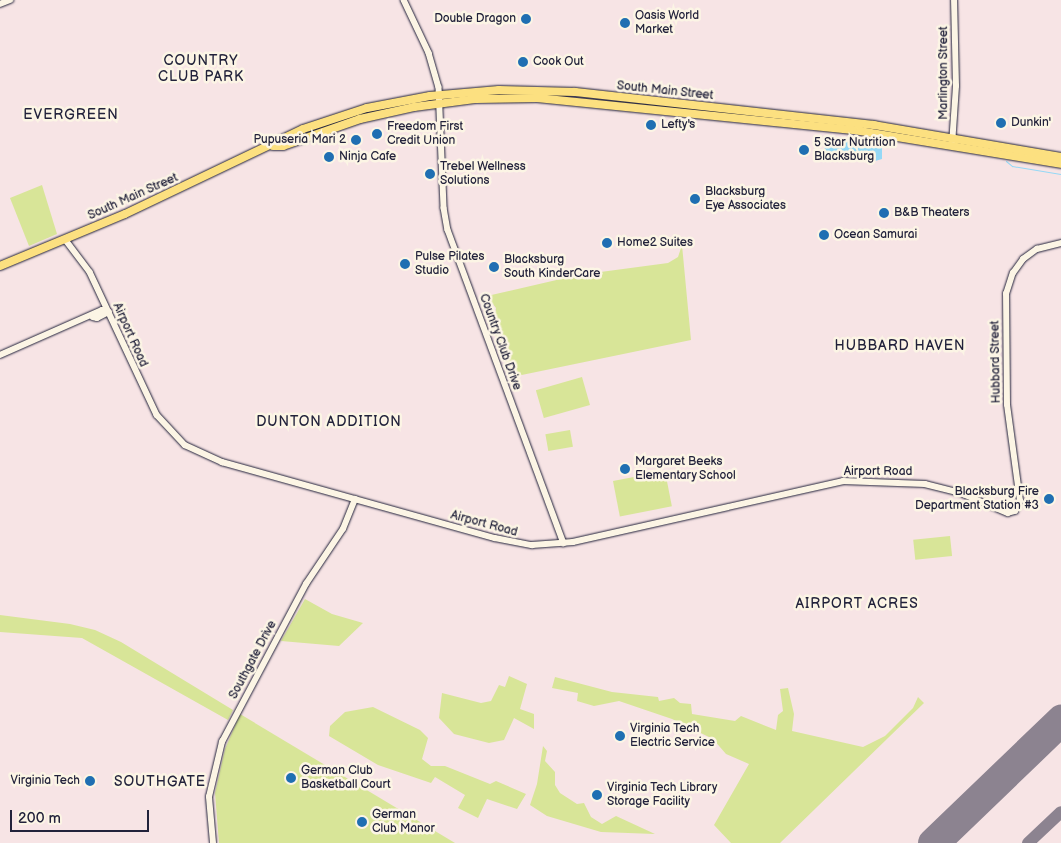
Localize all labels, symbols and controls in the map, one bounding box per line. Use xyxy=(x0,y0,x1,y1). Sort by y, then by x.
place label: Oasis World Market xyxy=(635,9,700,37)
place label: Double Dragon xyxy=(434,12,516,26)
marker: Double Dragon xyxy=(520,13,532,25)
marker: Oasis World Market xyxy=(619,17,631,29)
street label: Marlington Street xyxy=(937,26,951,120)
district label: COUNTRY CLUB PARK xyxy=(157,53,245,85)
place label: Cook Out xyxy=(533,55,584,69)
marker: Cook Out xyxy=(517,56,529,68)
street label: South Main Street xyxy=(616,79,714,103)
district label: EVERGREEN xyxy=(22,107,120,123)
place label: Dunkin' xyxy=(1011,116,1051,130)
marker: Dunkin' xyxy=(995,117,1007,129)
place label: Lefty's xyxy=(661,118,695,132)
marker: Lefty's xyxy=(645,119,657,131)
place label: Freedom First Credit Union xyxy=(387,120,463,148)
marker: Freedom First Credit Union xyxy=(371,128,383,140)
place label: Pupuseria Mari 2 xyxy=(253,133,346,147)
marker: Pupuseria Mari 2 xyxy=(350,134,362,146)
place label: 5 Star Nutrition Blacksburg xyxy=(814,136,896,164)
marker: 5 Star Nutrition Blacksburg xyxy=(798,144,810,156)
place label: Ninja Cafe xyxy=(339,150,396,164)
marker: Ninja Cafe xyxy=(323,151,335,163)
place label: Trebel Wellness Solutions xyxy=(440,160,526,188)
marker: Trebel Wellness Solutions xyxy=(424,168,436,180)
street label: South Main Street xyxy=(86,171,180,223)
place label: Blacksburg Eye Associates xyxy=(705,185,786,213)
marker: Blacksburg Eye Associates xyxy=(689,193,701,205)
place label: B&B Theaters xyxy=(894,206,970,220)
marker: B&B Theaters xyxy=(878,207,890,219)
place label: Ocean Samurai xyxy=(834,228,918,242)
marker: Ocean Samurai xyxy=(818,229,830,241)
place label: Home2 Suites xyxy=(617,236,693,250)
marker: Home2 Suites xyxy=(601,237,613,249)
place label: Pulse Pilates Studio xyxy=(415,250,484,278)
place label: Blacksburg South KinderCare xyxy=(504,253,600,281)
marker: Pulse Pilates Studio xyxy=(399,258,411,270)
marker: Blacksburg South KinderCare xyxy=(488,261,500,273)
street label: Country Club Drive xyxy=(476,292,524,392)
street label: Airport Road xyxy=(109,301,151,369)
street label: Hubbard Street xyxy=(988,320,1004,404)
district label: HUBBARD HAVEN xyxy=(833,338,967,354)
district label: DUNTON ADDITION xyxy=(254,414,404,430)
place label: Margaret Beeks Elementary School xyxy=(635,455,737,483)
marker: Margaret Beeks Elementary School xyxy=(619,463,631,475)
street label: Airport Road xyxy=(844,465,912,479)
place label: Blacksburg Fire Department Station #3 xyxy=(915,485,1039,513)
marker: Blacksburg Fire Department Station #3 xyxy=(1043,493,1055,505)
street label: Airport Road xyxy=(449,508,519,540)
district label: AIRPORT ACRES xyxy=(794,596,920,612)
street label: Southgate Drive xyxy=(226,618,280,702)
place label: Virginia Tech Electric Service xyxy=(630,722,715,750)
marker: Virginia Tech Electric Service xyxy=(614,730,626,742)
place label: German Club Basketball Court xyxy=(301,764,391,792)
marker: German Club Basketball Court xyxy=(285,772,297,784)
place label: Virginia Tech xyxy=(10,774,80,788)
district label: SOUTHGATE xyxy=(113,774,207,790)
marker: Virginia Tech xyxy=(84,775,96,787)
place label: Virginia Tech Library Storage Facility xyxy=(607,781,718,809)
marker: Virginia Tech Library Storage Facility xyxy=(591,789,603,801)
scale bar xyxy=(12,800,151,832)
place label: German Club Manor xyxy=(372,808,435,836)
text: 200 m xyxy=(18,809,61,828)
marker: German Club Manor xyxy=(356,816,368,828)

